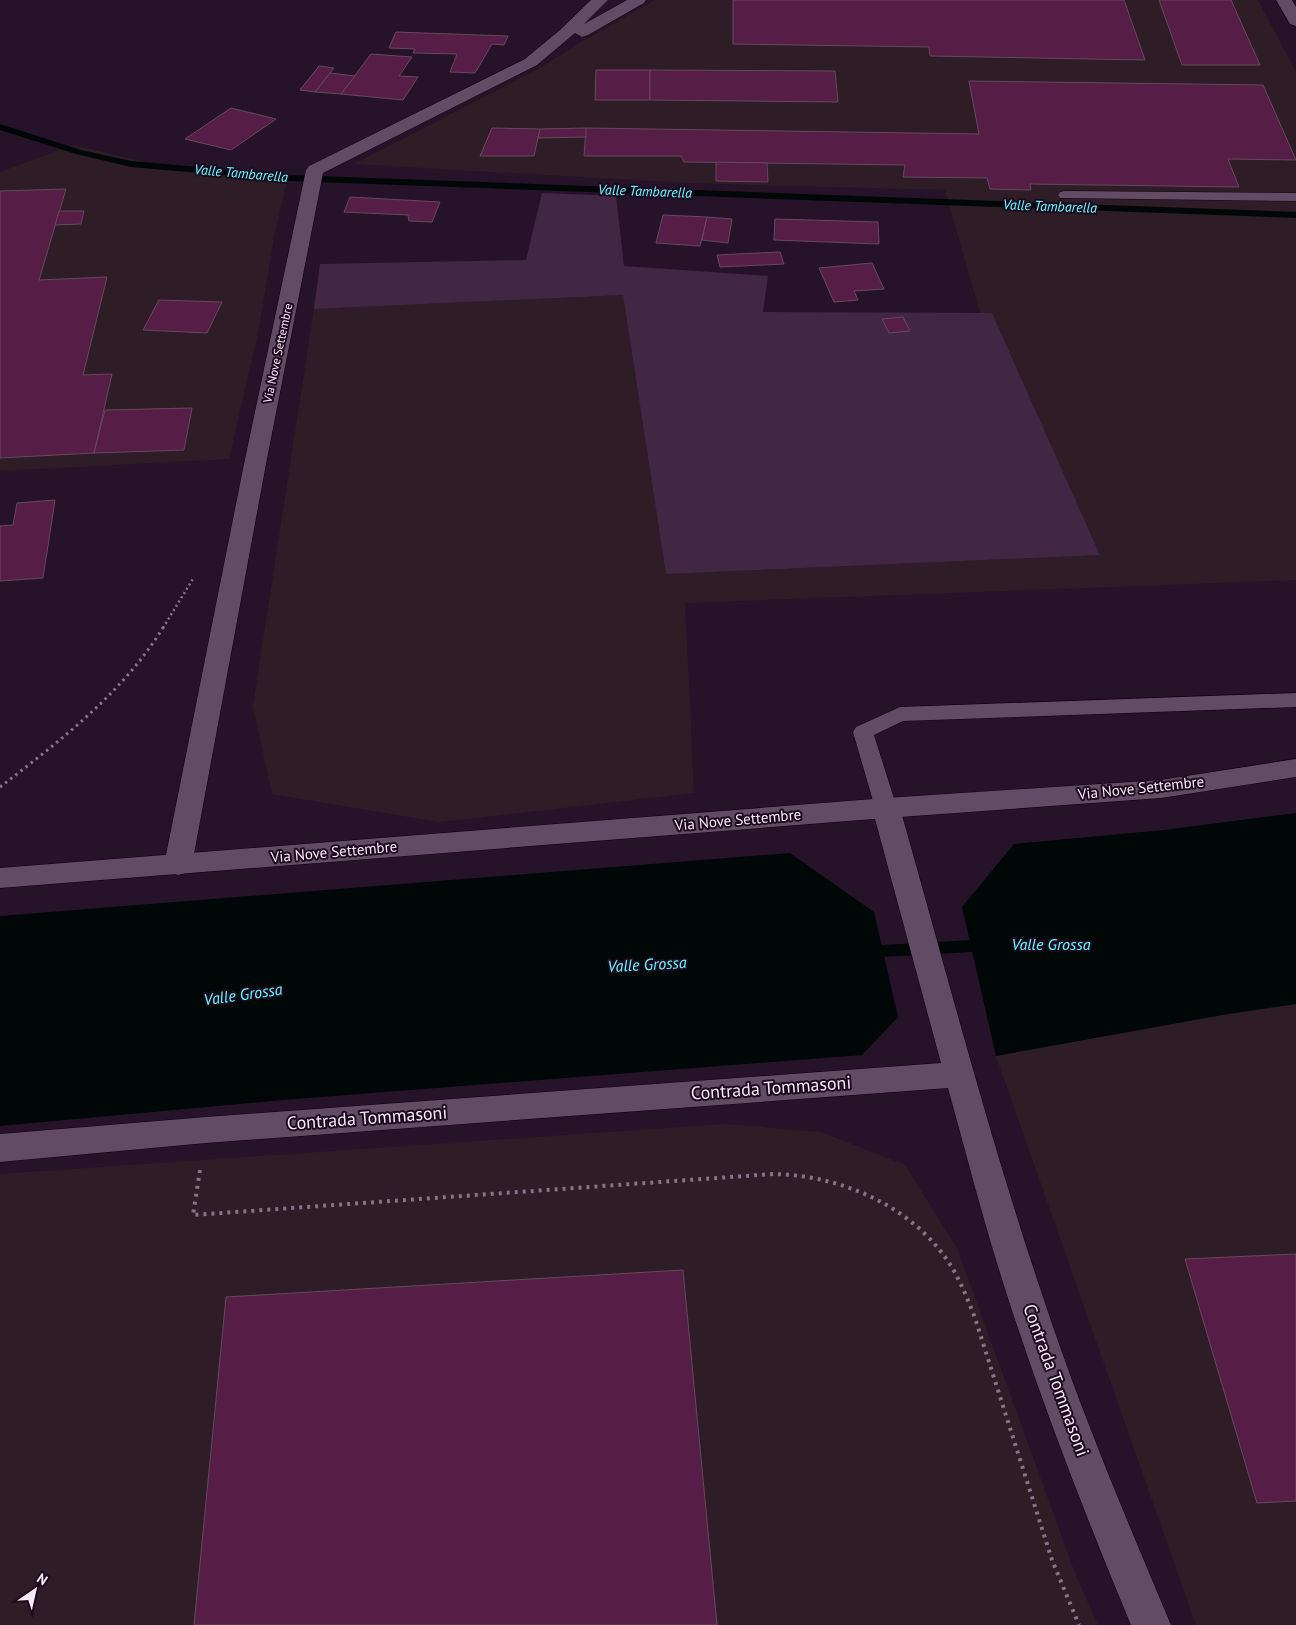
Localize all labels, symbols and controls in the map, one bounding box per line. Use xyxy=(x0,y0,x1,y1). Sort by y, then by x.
water label: Valle Tambarella xyxy=(193,160,289,186)
water label: Valle Tambarella xyxy=(598,180,693,202)
water label: Valle Tambarella xyxy=(1003,195,1098,217)
street label: Via Nove Settembre xyxy=(259,302,295,405)
street label: Via Nove Settembre xyxy=(1076,771,1205,804)
street label: Via Nove Settembre xyxy=(673,805,802,835)
street label: Via Nove Settembre xyxy=(269,837,398,867)
water label: Valle Grossa xyxy=(1011,934,1091,954)
water label: Valle Grossa xyxy=(607,952,687,976)
water label: Valle Grossa xyxy=(202,979,284,1009)
street label: Contrada Tommasoni xyxy=(690,1070,852,1105)
street label: Contrada Tommasoni xyxy=(286,1100,448,1135)
street label: Contrada Tommasoni xyxy=(1018,1300,1095,1459)
north arrow xyxy=(10,1565,60,1615)
text: N xyxy=(33,1569,51,1589)

